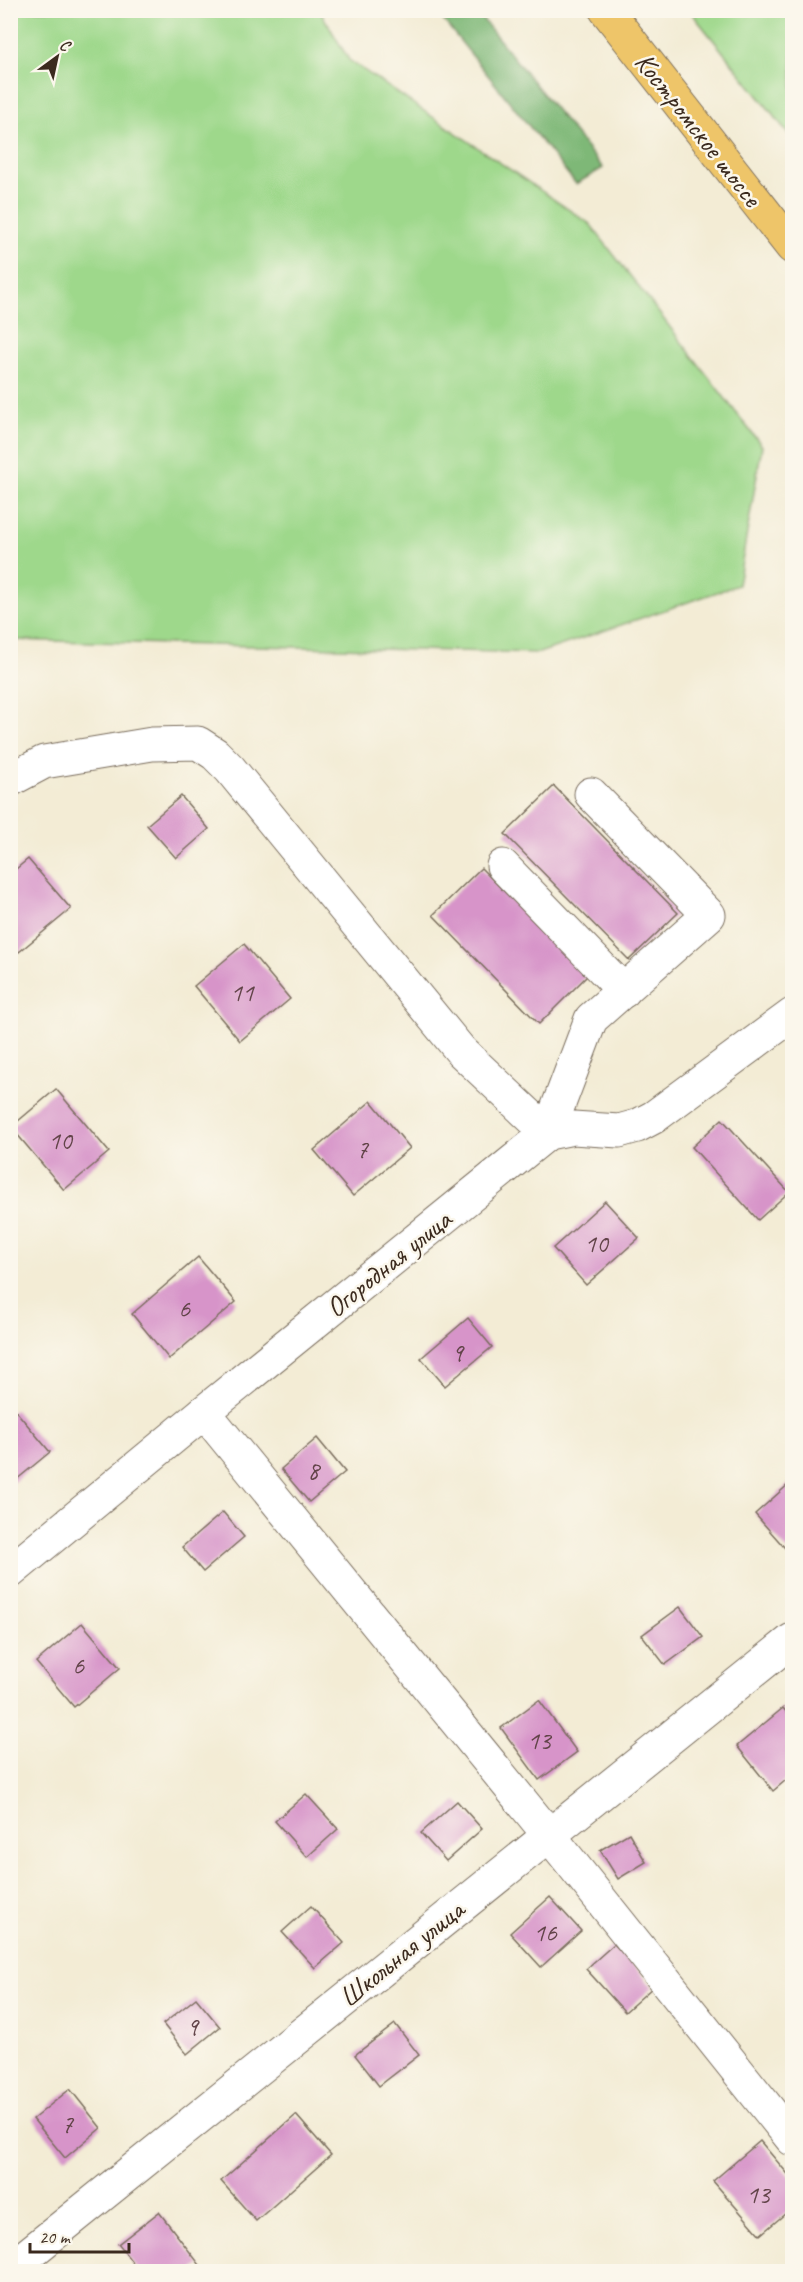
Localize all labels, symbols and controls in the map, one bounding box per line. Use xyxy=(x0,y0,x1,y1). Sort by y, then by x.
north arrow xyxy=(27,27,87,87)
text: С xyxy=(56,35,75,57)
street label: Костромское шоссе xyxy=(628,45,771,215)
house number: 11 xyxy=(230,976,255,1009)
house number: 10 xyxy=(48,1124,74,1157)
house number: 7 xyxy=(356,1133,369,1166)
street label: Огородная улица xyxy=(318,1201,460,1325)
house number: 10 xyxy=(584,1227,610,1260)
house number: 6 xyxy=(178,1292,191,1325)
house number: 9 xyxy=(451,1336,465,1369)
house number: 8 xyxy=(307,1454,321,1487)
house number: 6 xyxy=(72,1649,85,1682)
house number: 13 xyxy=(527,1724,553,1757)
street label: Школьная улица xyxy=(332,1891,473,2015)
house number: 16 xyxy=(533,1916,558,1949)
house number: 9 xyxy=(186,2010,200,2043)
house number: 7 xyxy=(61,2108,74,2141)
house number: 13 xyxy=(746,2178,772,2211)
scale bar xyxy=(30,2216,129,2254)
text: 20 m xyxy=(39,2226,72,2248)

